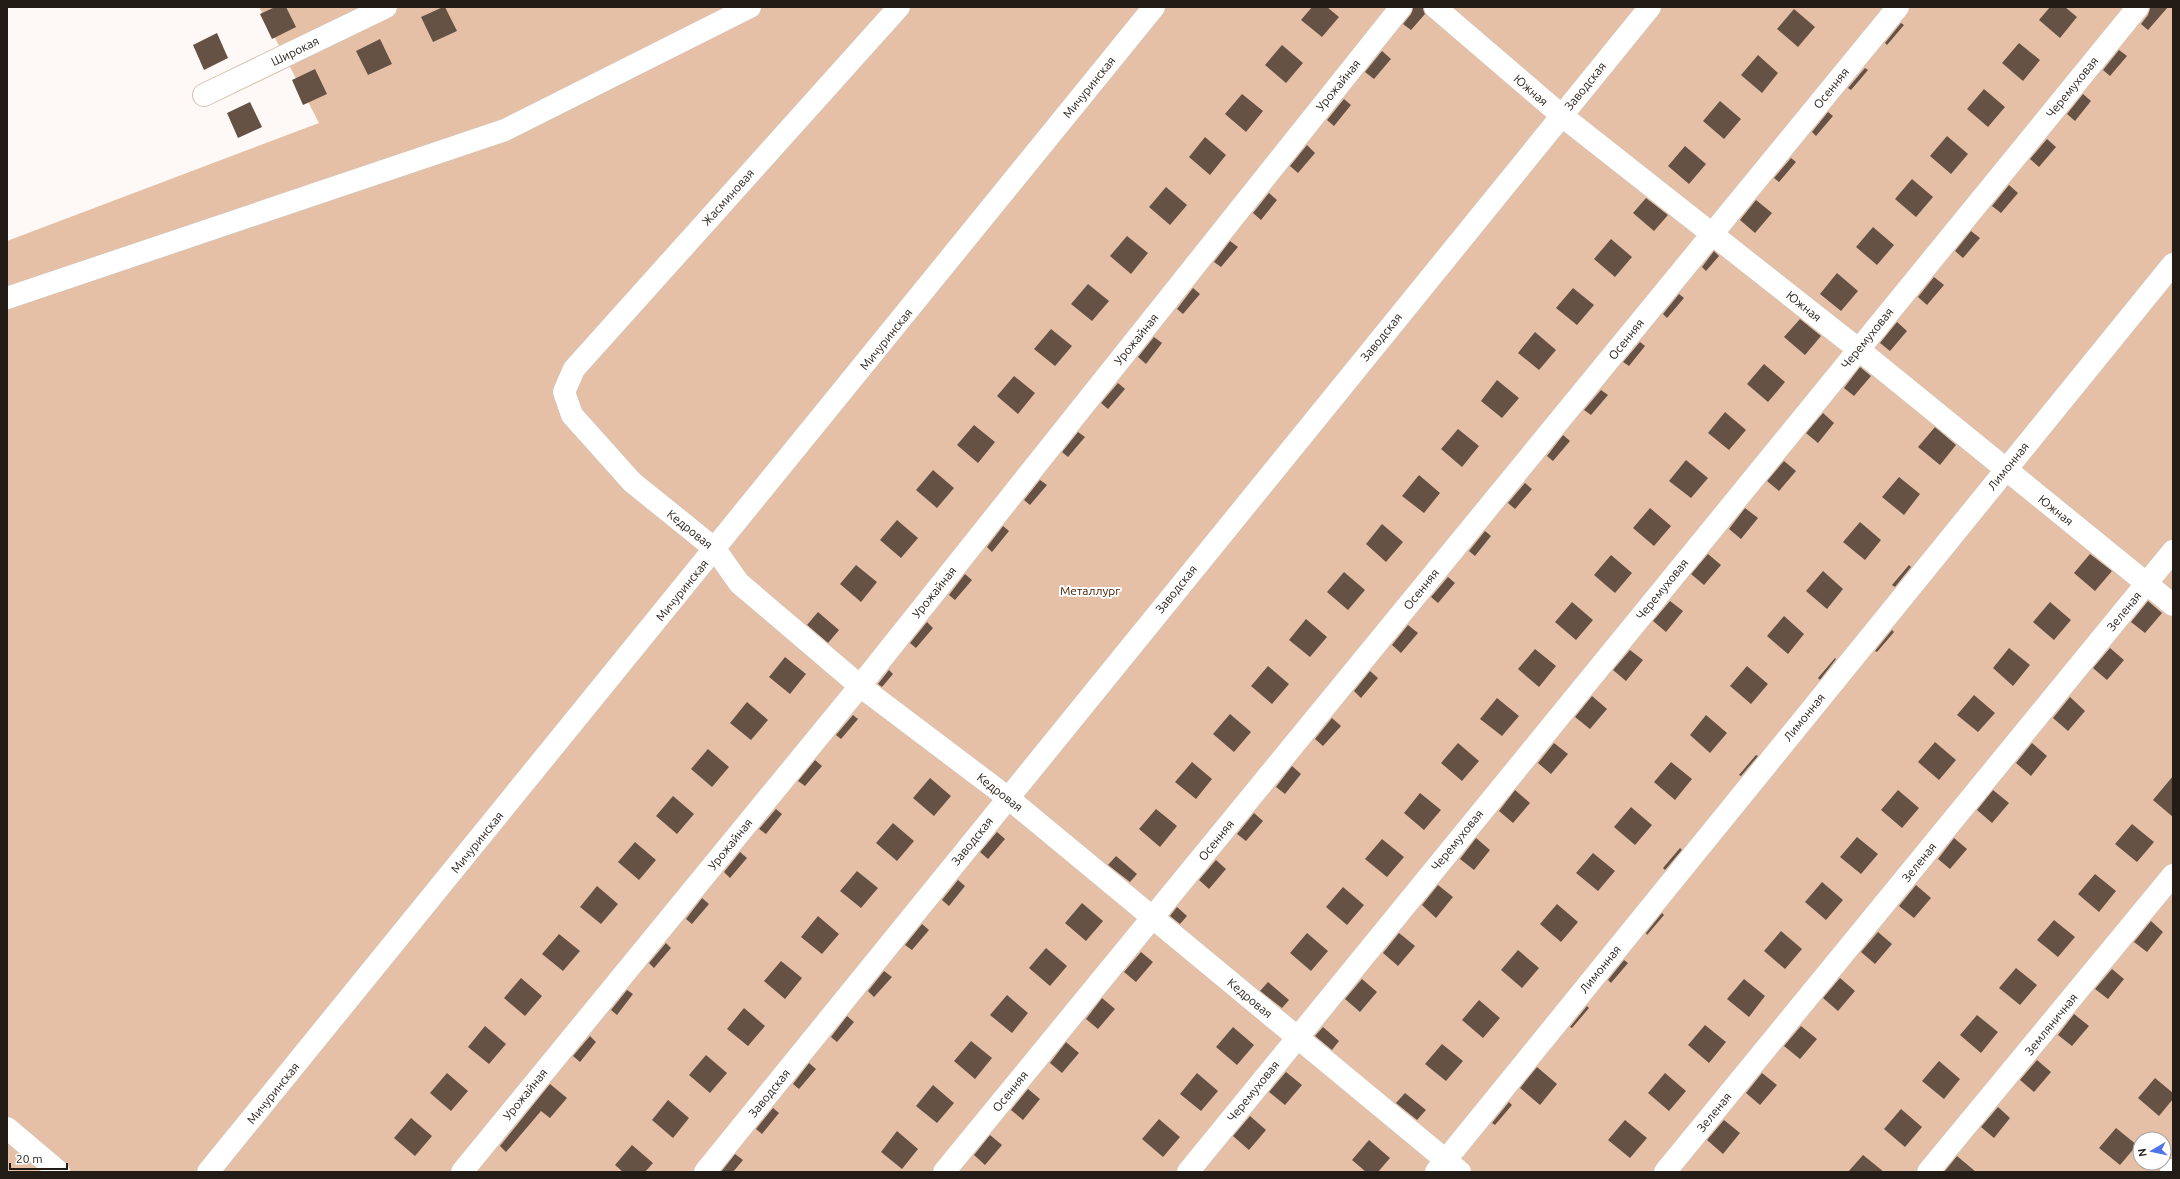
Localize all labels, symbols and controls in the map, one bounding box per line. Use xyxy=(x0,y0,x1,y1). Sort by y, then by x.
street label: Широкая xyxy=(269,34,321,68)
street label: Мичуринская xyxy=(1060,54,1118,120)
street label: Черемуховая xyxy=(2043,54,2101,120)
street label: Урожайная xyxy=(1313,57,1363,113)
street label: Заводская xyxy=(1562,59,1608,113)
street label: Осенняя xyxy=(1811,65,1851,111)
street label: Южная xyxy=(1511,72,1551,108)
street label: Жасминовая xyxy=(699,166,757,228)
street label: Южная xyxy=(1784,288,1824,324)
street label: Черемуховая xyxy=(1838,305,1896,371)
street label: Мичуринская xyxy=(857,306,915,372)
street label: Заводская xyxy=(1358,310,1404,364)
street label: Урожайная xyxy=(1111,311,1161,367)
street label: Осенняя xyxy=(1606,316,1646,362)
street label: Лимонная xyxy=(1985,439,2031,493)
street label: Южная xyxy=(2036,492,2076,528)
street label: Кедровая xyxy=(665,507,715,551)
street label: Черемуховая xyxy=(1633,556,1691,622)
street label: Мичуринская xyxy=(653,557,711,623)
street label: Заводская xyxy=(1153,562,1199,616)
street label: Урожайная xyxy=(909,564,959,620)
street label: Осенняя xyxy=(1401,566,1441,612)
park label: Металлург xyxy=(1060,584,1120,597)
street label: Зеленая xyxy=(2104,589,2144,633)
street label: Лимонная xyxy=(1781,690,1827,744)
street label: Кедровая xyxy=(975,770,1025,814)
street label: Черемуховая xyxy=(1428,807,1486,873)
street label: Мичуринская xyxy=(448,809,506,875)
street label: Заводская xyxy=(949,814,995,868)
street label: Урожайная xyxy=(705,816,755,872)
street label: Осенняя xyxy=(1196,817,1236,863)
street label: Зеленая xyxy=(1899,840,1939,884)
street label: Лимонная xyxy=(1577,942,1623,996)
street label: Кедровая xyxy=(1225,976,1275,1020)
street label: Земляничная xyxy=(2022,991,2080,1057)
street label: Черемуховая xyxy=(1224,1058,1282,1124)
street label: Мичуринская xyxy=(244,1060,302,1126)
street label: Урожайная xyxy=(500,1066,550,1122)
street label: Заводская xyxy=(746,1066,792,1120)
street label: Осенняя xyxy=(990,1068,1030,1114)
street label: Зеленая xyxy=(1694,1090,1734,1134)
north arrow xyxy=(2132,1131,2172,1171)
scale bar xyxy=(10,1145,67,1171)
text: N xyxy=(2136,1148,2149,1158)
text: 20 m xyxy=(16,1152,43,1165)

